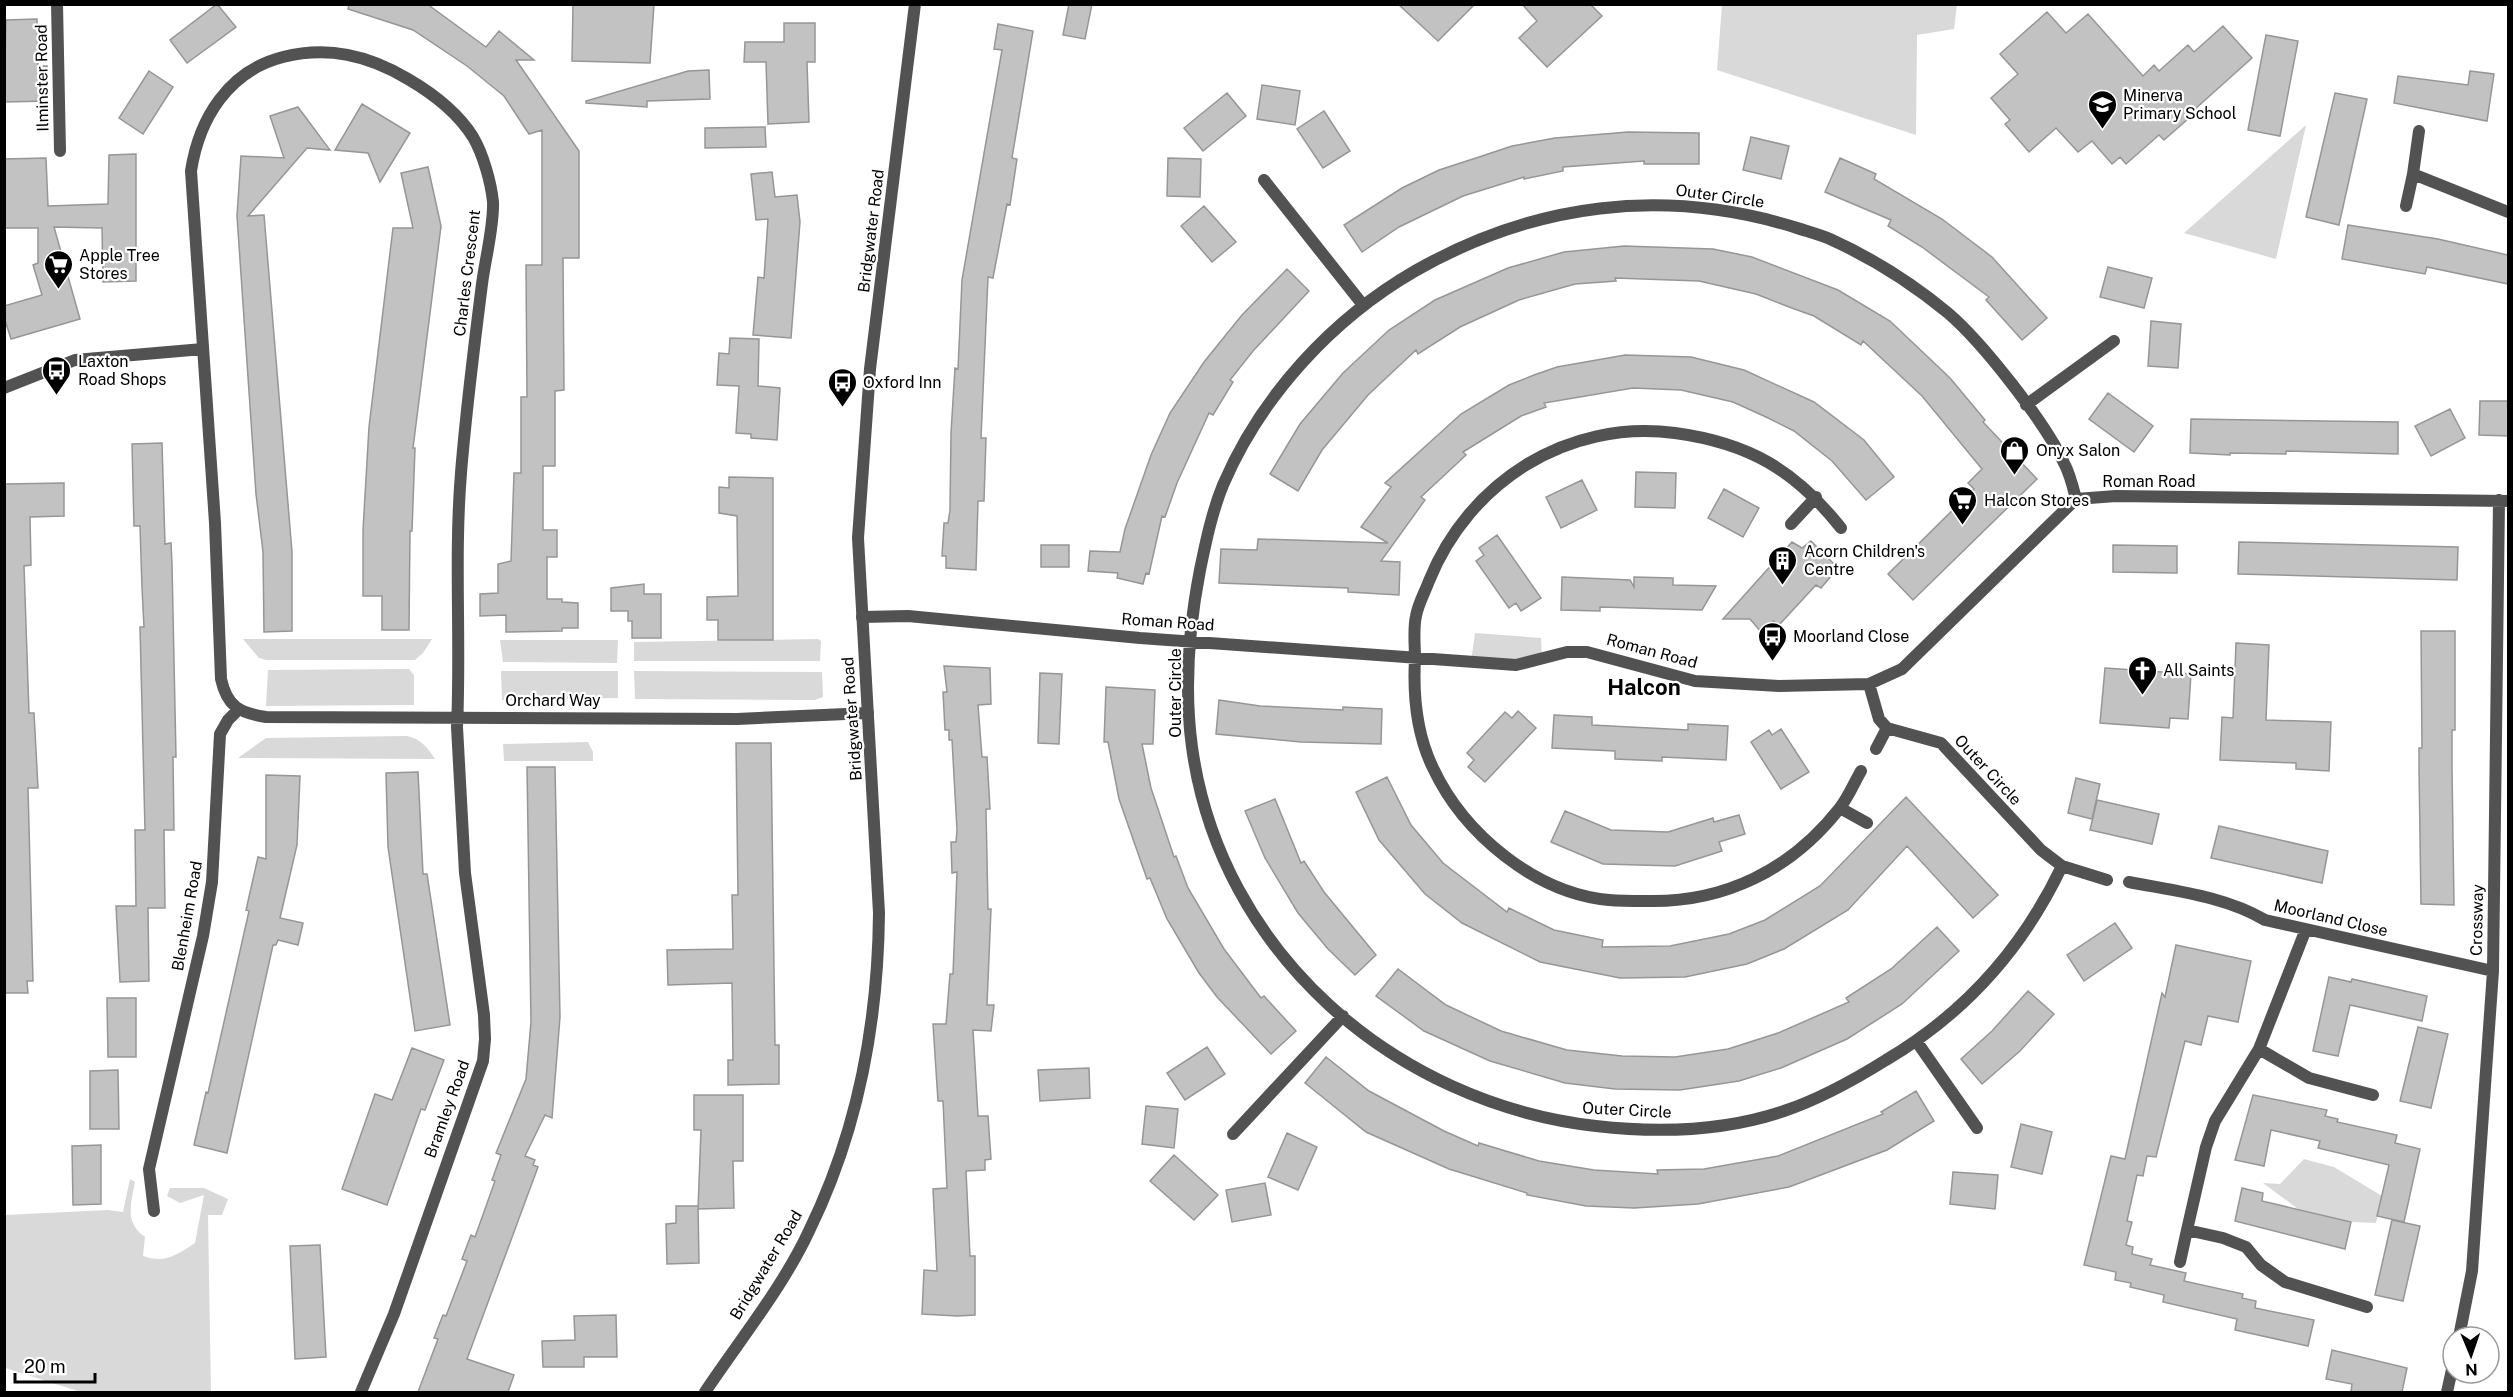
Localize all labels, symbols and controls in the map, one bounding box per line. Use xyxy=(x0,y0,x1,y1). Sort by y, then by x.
street label: Ilminster Road xyxy=(32,24,52,132)
place label: Minerva Primary School xyxy=(2123,86,2237,123)
school or university icon: Minerva Primary School xyxy=(2086,88,2118,130)
street label: Bridgwater Road xyxy=(854,168,888,294)
street label: Outer Circle xyxy=(1674,180,1766,212)
street label: Charles Crescent xyxy=(450,208,484,338)
place label: Apple Tree Stores xyxy=(79,246,160,283)
supermarket icon: Apple Tree Stores xyxy=(42,248,74,290)
place label: Laxton Road Shops xyxy=(78,352,166,389)
bus stop icon: Laxton Road Shops xyxy=(41,354,73,396)
bus stop icon: Oxford Inn xyxy=(826,366,858,408)
place label: Oxford Inn xyxy=(863,373,941,392)
shop icon: Onyx Salon xyxy=(1999,434,2031,476)
place label: Onyx Salon xyxy=(2036,441,2120,460)
street label: Roman Road xyxy=(2102,472,2196,491)
supermarket icon: Halcon Stores xyxy=(1947,484,1979,526)
place label: Halcon Stores xyxy=(1984,491,2089,510)
place label: Acorn Children's Centre xyxy=(1804,542,1925,579)
building icon: Acorn Children's Centre xyxy=(1767,544,1799,586)
street label: Roman Road xyxy=(1121,609,1215,635)
bus stop icon: Moorland Close xyxy=(1756,620,1788,662)
place label: Moorland Close xyxy=(1793,627,1909,646)
street label: Roman Road xyxy=(1604,630,1700,672)
street label: Outer Circle xyxy=(1166,648,1185,738)
church icon: All Saints xyxy=(2126,654,2158,696)
street label: Bridgwater Road xyxy=(838,656,866,782)
place label: All Saints xyxy=(2163,661,2234,680)
district label: Halcon xyxy=(1607,674,1681,700)
street label: Orchard Way xyxy=(505,691,601,710)
street label: Outer Circle xyxy=(1951,731,2025,809)
street label: Blenheim Road xyxy=(168,859,206,973)
street label: Crossway xyxy=(2467,884,2487,956)
street label: Moorland Close xyxy=(2272,896,2390,940)
street label: Bramley Road xyxy=(420,1057,474,1161)
street label: Outer Circle xyxy=(1582,1098,1672,1122)
street label: Bridgwater Road xyxy=(726,1207,806,1323)
north arrow xyxy=(2441,1325,2501,1385)
scale bar xyxy=(15,1346,94,1384)
text: 20 m xyxy=(24,1356,66,1377)
text: N xyxy=(2465,1360,2478,1379)

